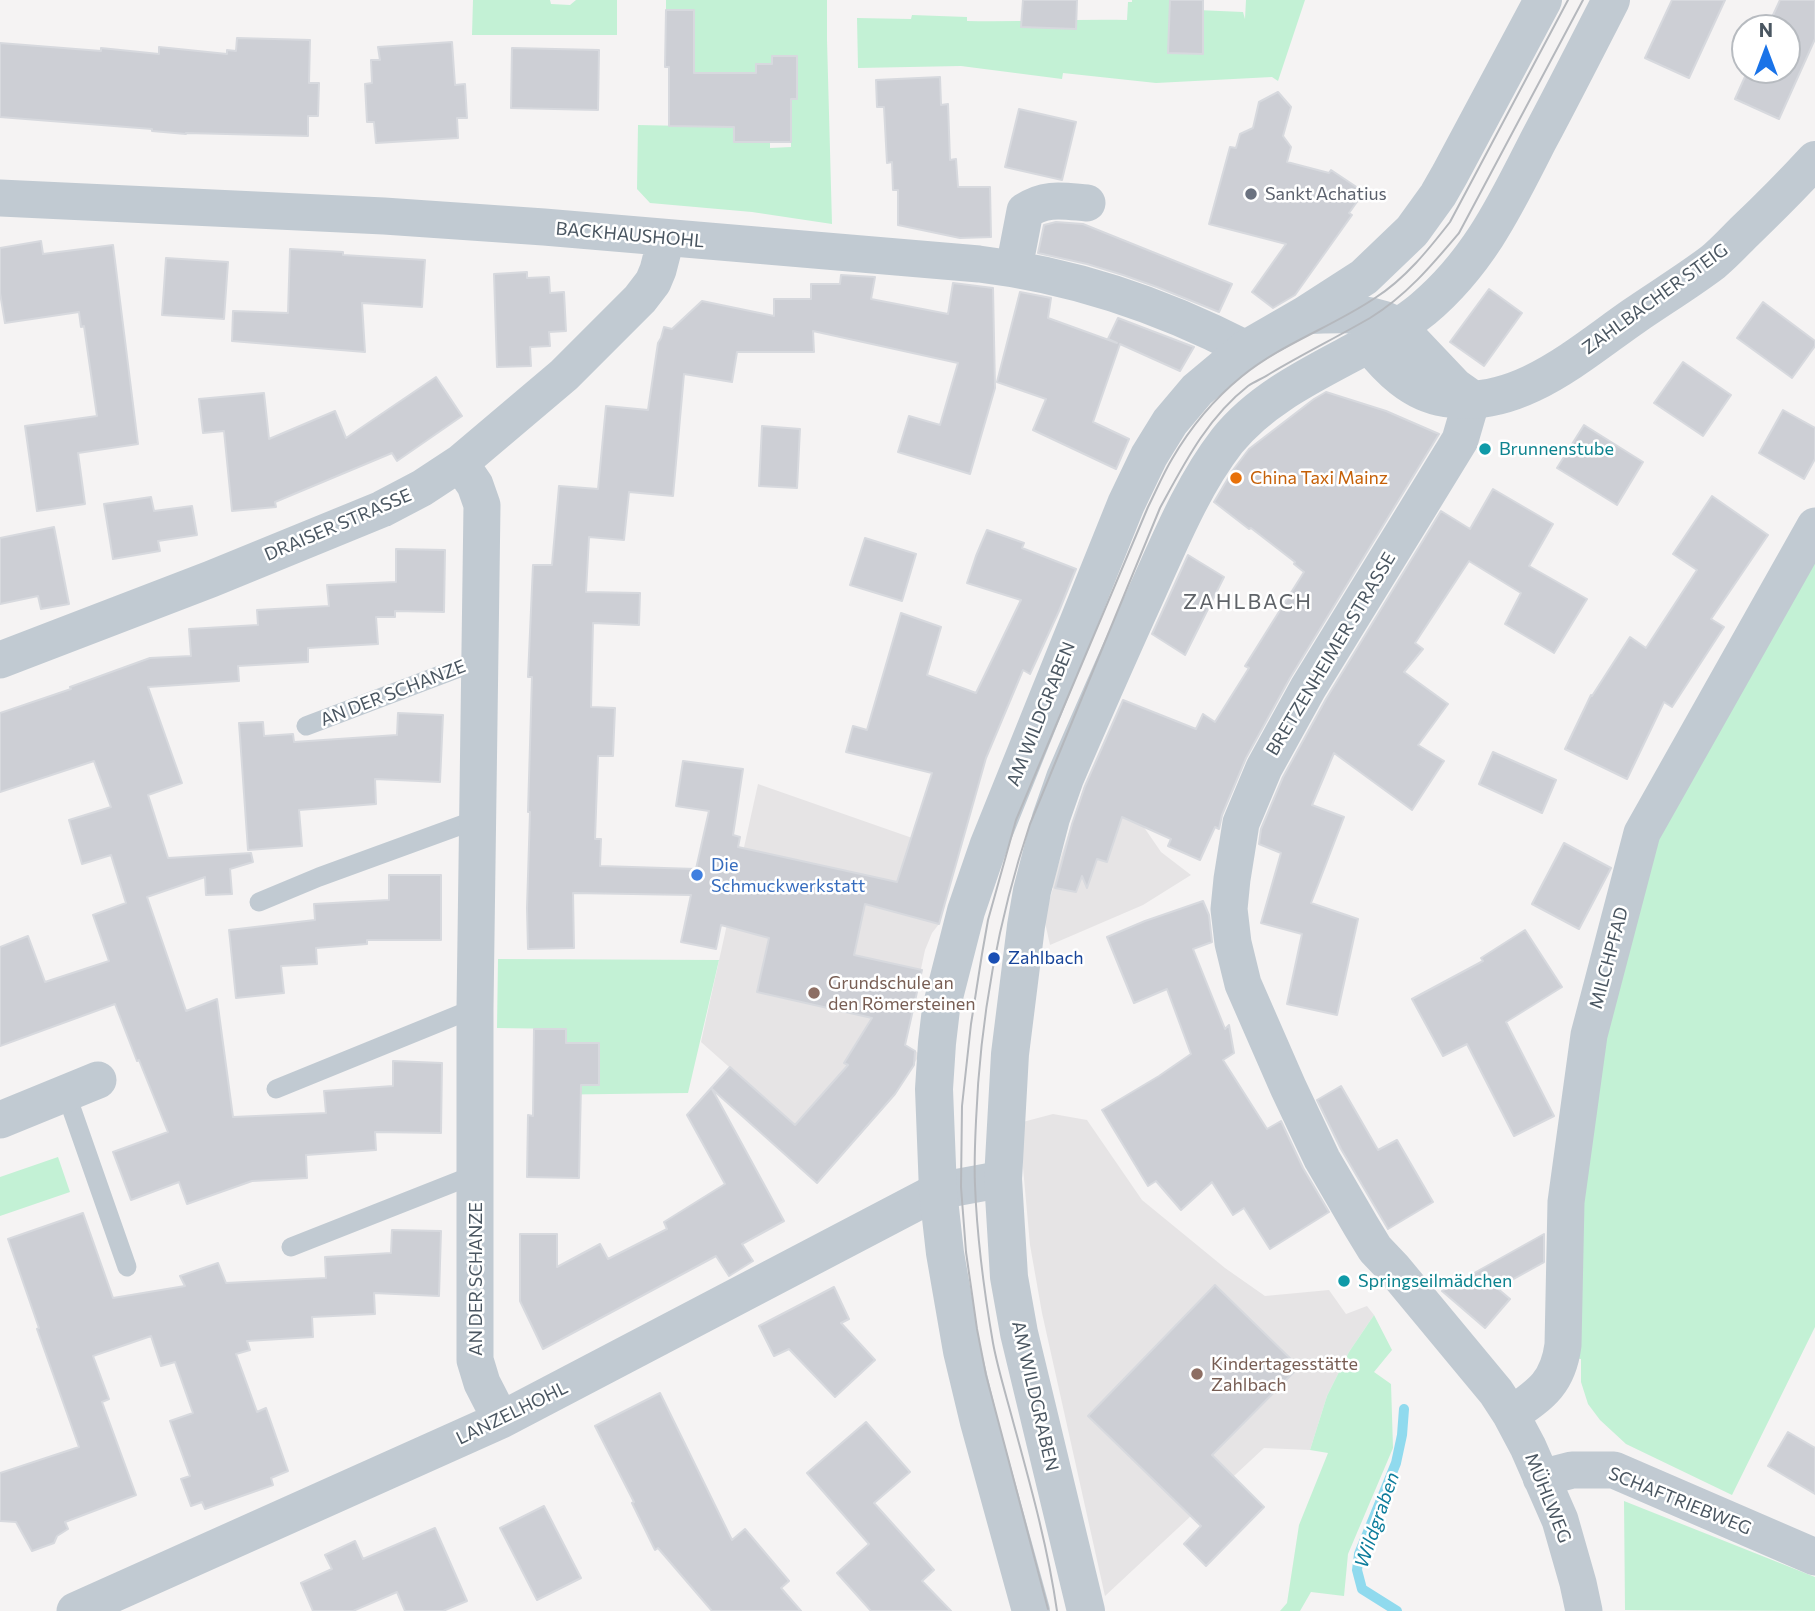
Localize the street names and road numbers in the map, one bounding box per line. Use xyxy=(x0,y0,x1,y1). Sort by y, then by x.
street label: BACKHAUSHOHL xyxy=(555,218,705,252)
street label: ZAHLBACHER STEIG xyxy=(1578,239,1732,359)
street label: DRAISER STRASSE xyxy=(261,484,415,566)
street label: BRETZENHEIMER STRASSE xyxy=(1262,549,1400,759)
street label: AM WILDGRABEN xyxy=(1002,639,1080,789)
street label: AN DER SCHANZE xyxy=(317,655,469,731)
street label: MILCHPFAD xyxy=(1585,905,1633,1011)
street label: AN DER SCHANZE xyxy=(465,1202,487,1356)
street label: AM WILDGRABEN xyxy=(1007,1319,1063,1473)
street label: LANZELHOHL xyxy=(453,1377,571,1449)
street label: MÜHLWEG xyxy=(1520,1450,1576,1546)
street label: SCHAFTRIEBWEG xyxy=(1605,1462,1755,1540)

